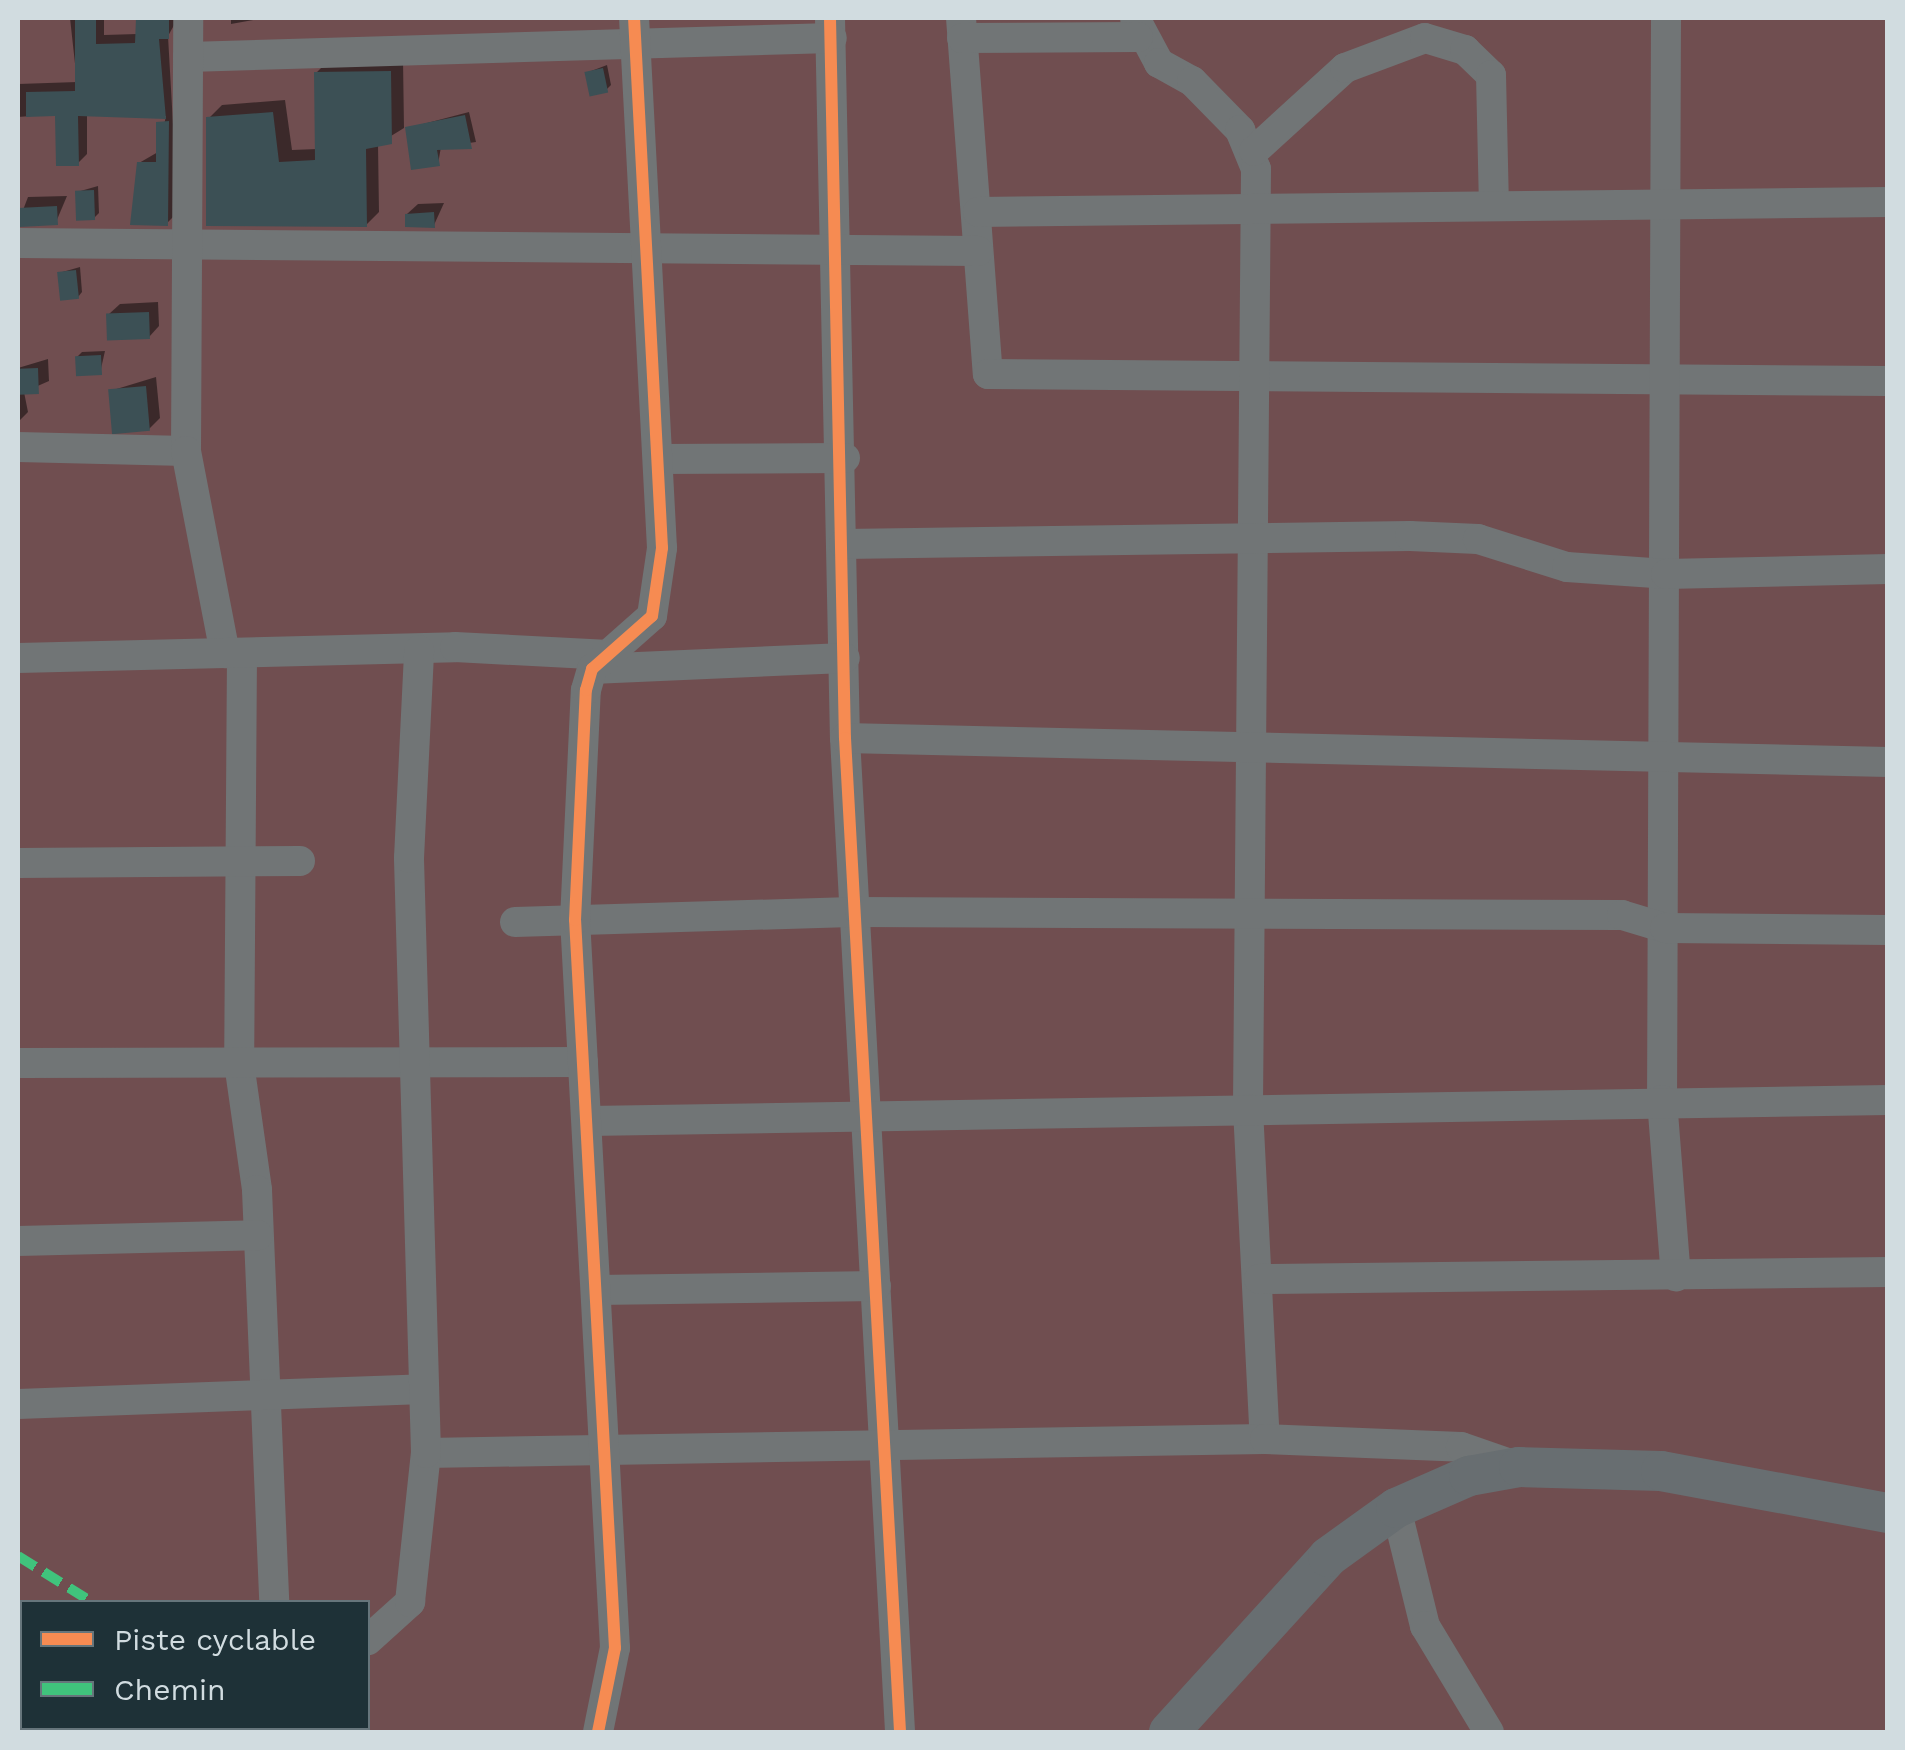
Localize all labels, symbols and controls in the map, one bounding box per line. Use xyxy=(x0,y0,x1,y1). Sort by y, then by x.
legend xyxy=(20,1600,370,1730)
text: Piste cyclable xyxy=(114,1622,316,1657)
text: Chemin xyxy=(114,1672,226,1707)

